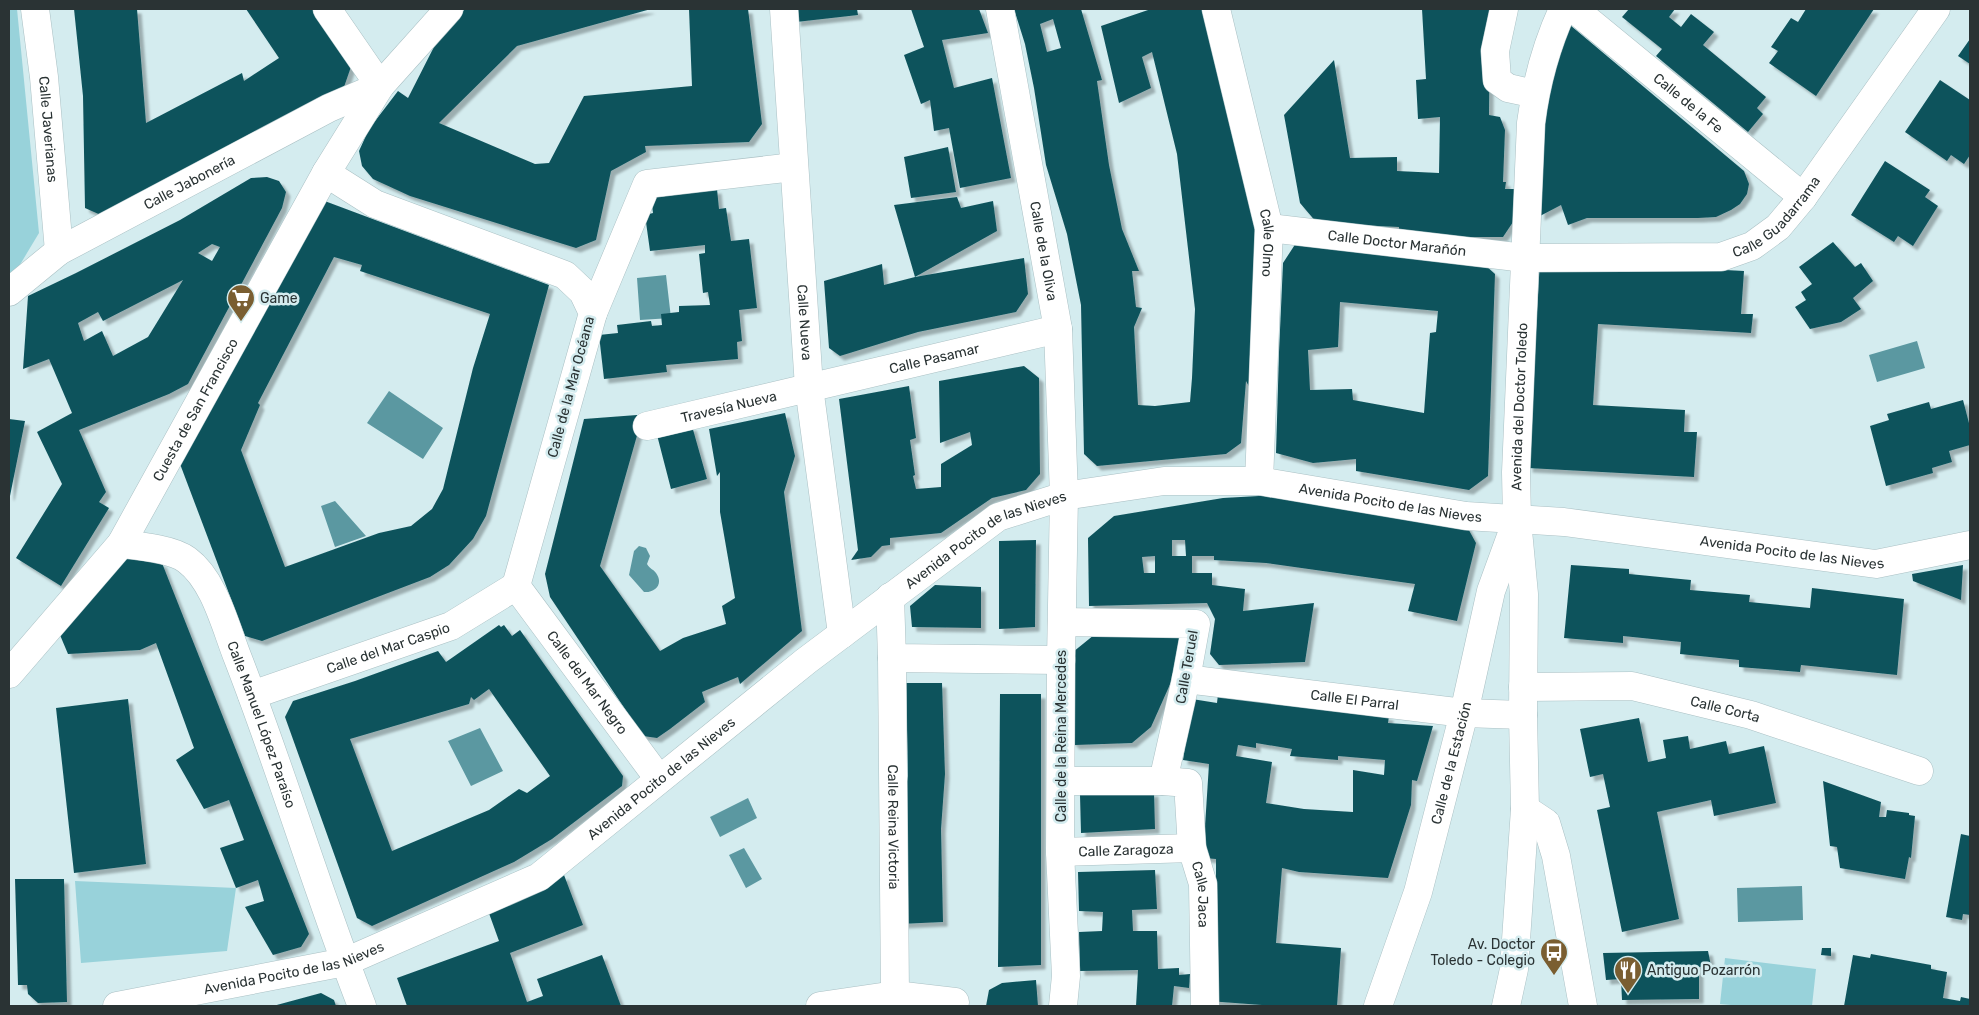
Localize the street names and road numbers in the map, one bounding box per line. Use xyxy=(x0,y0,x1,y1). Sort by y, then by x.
street label: Calle de la Fe xyxy=(1650,69,1727,137)
street label: Calle Javerianas xyxy=(35,75,62,183)
street label: Calle Jabonería xyxy=(141,151,238,213)
street label: Calle Guadarrama xyxy=(1730,173,1824,261)
street label: Calle de la Oliva xyxy=(1027,200,1061,302)
street label: Calle Olmo xyxy=(1256,207,1277,277)
street label: Calle Doctor Marañón xyxy=(1327,226,1467,260)
street label: Calle Nueva xyxy=(794,284,816,361)
street label: Calle de la Mar Océana xyxy=(544,314,598,460)
street label: Avenida del Doctor Toledo xyxy=(1507,322,1531,491)
street label: Cuesta de San Francisco xyxy=(149,335,242,484)
street label: Calle Pasamar xyxy=(887,339,982,377)
street label: Travesía Nueva xyxy=(679,387,778,426)
street label: Avenida Pocito de las Nieves xyxy=(1298,479,1482,525)
street label: Avenida Pocito de las Nieves xyxy=(902,487,1068,592)
street label: Avenida Pocito de las Nieves xyxy=(1699,532,1885,573)
street label: Calle del Mar Caspio xyxy=(324,619,452,677)
street label: Calle del Mar Negro xyxy=(543,627,631,738)
street label: Calle Teruel xyxy=(1172,629,1202,705)
street label: Calle Manuel López Paraíso xyxy=(224,639,300,810)
street label: Calle de la Reina Mercedes xyxy=(1053,650,1070,822)
street label: Calle El Parral xyxy=(1310,686,1400,713)
street label: Calle Corta xyxy=(1689,692,1762,726)
street label: Calle de la Estación xyxy=(1427,700,1475,826)
street label: Avenida Pocito de las Nieves xyxy=(584,713,738,843)
street label: Calle Reina Victoria xyxy=(884,764,903,890)
street label: Calle Zaragoza xyxy=(1078,840,1174,860)
street label: Calle Jaca xyxy=(1188,859,1212,928)
street label: Avenida Pocito de las Nieves xyxy=(202,938,386,998)

